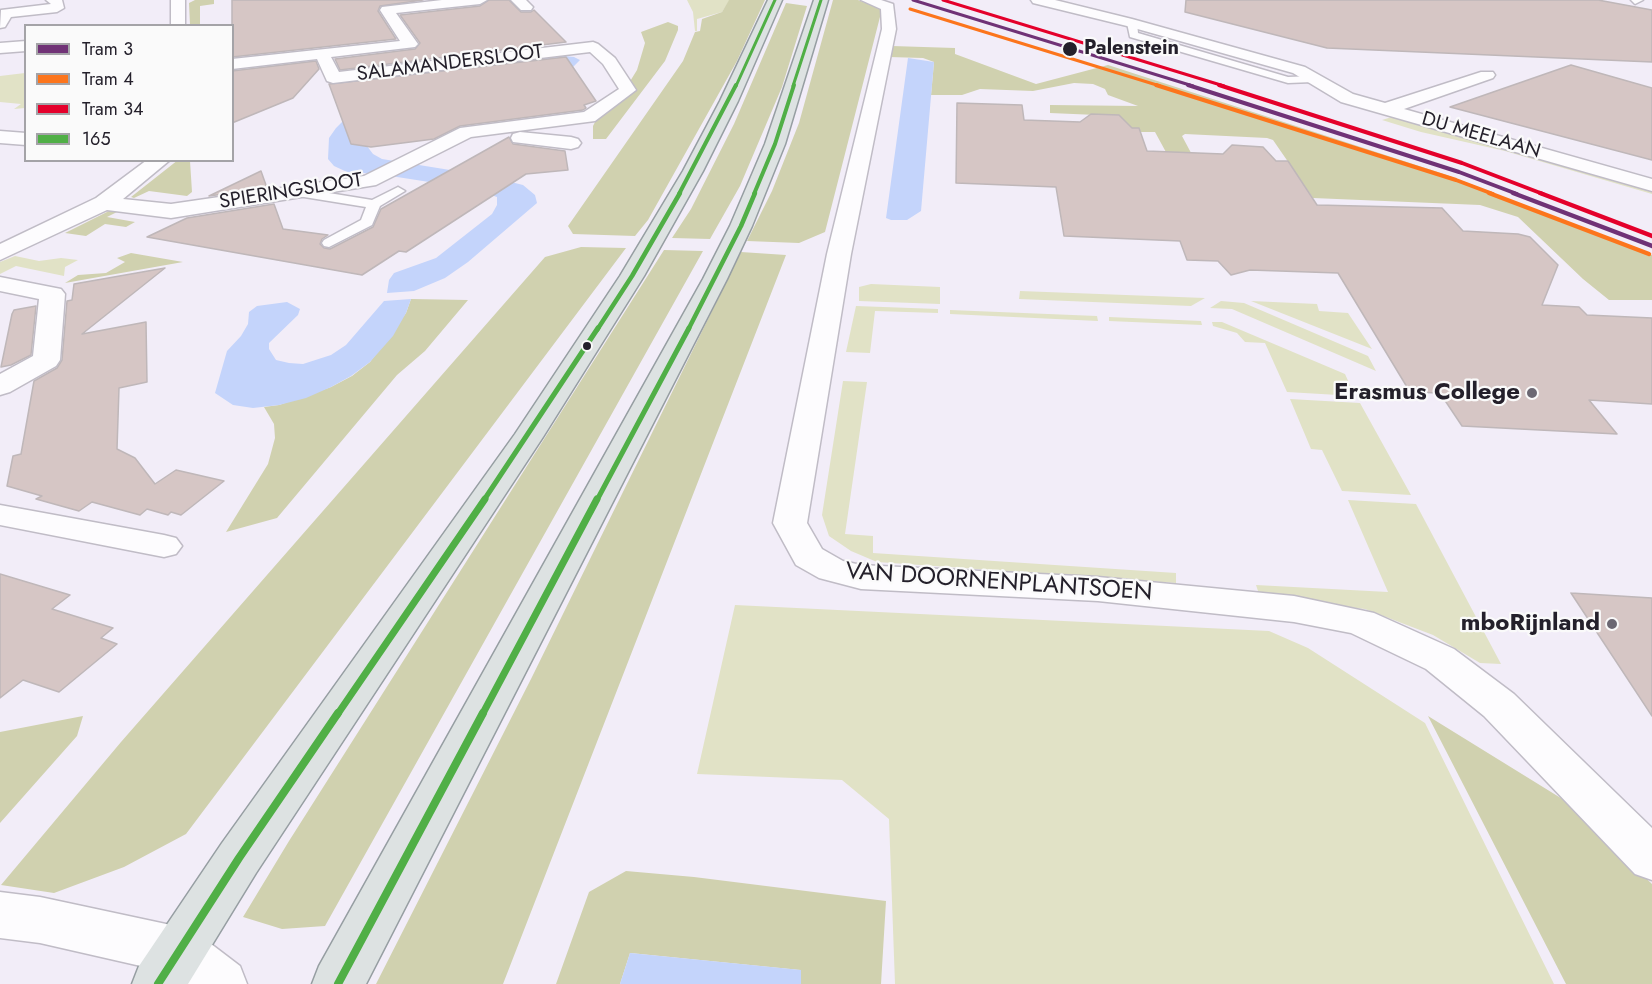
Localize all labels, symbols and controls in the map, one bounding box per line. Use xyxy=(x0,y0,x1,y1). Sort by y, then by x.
legend xyxy=(24,24,234,162)
text: Tram 3 xyxy=(82,36,133,62)
place label: Palenstein xyxy=(1084,37,1179,61)
marker: Palenstein xyxy=(1061,40,1079,58)
street label: SALAMANDERSLOOT xyxy=(356,41,544,87)
text: Tram 4 xyxy=(82,66,134,92)
text: Tram 34 xyxy=(82,96,144,122)
street label: DU MEELAAN xyxy=(1419,108,1543,164)
text: 165 xyxy=(82,126,111,152)
street label: SPIERINGSLOOT xyxy=(218,169,364,215)
unlabelled marker xyxy=(581,340,593,352)
place label: Erasmus College xyxy=(1334,379,1520,407)
marker: Erasmus College xyxy=(1525,386,1539,400)
street label: VAN DOORNENPLANTSOEN xyxy=(845,558,1153,608)
place label: mboRijnland xyxy=(1461,610,1600,638)
marker: mboRijnland xyxy=(1605,617,1619,631)

